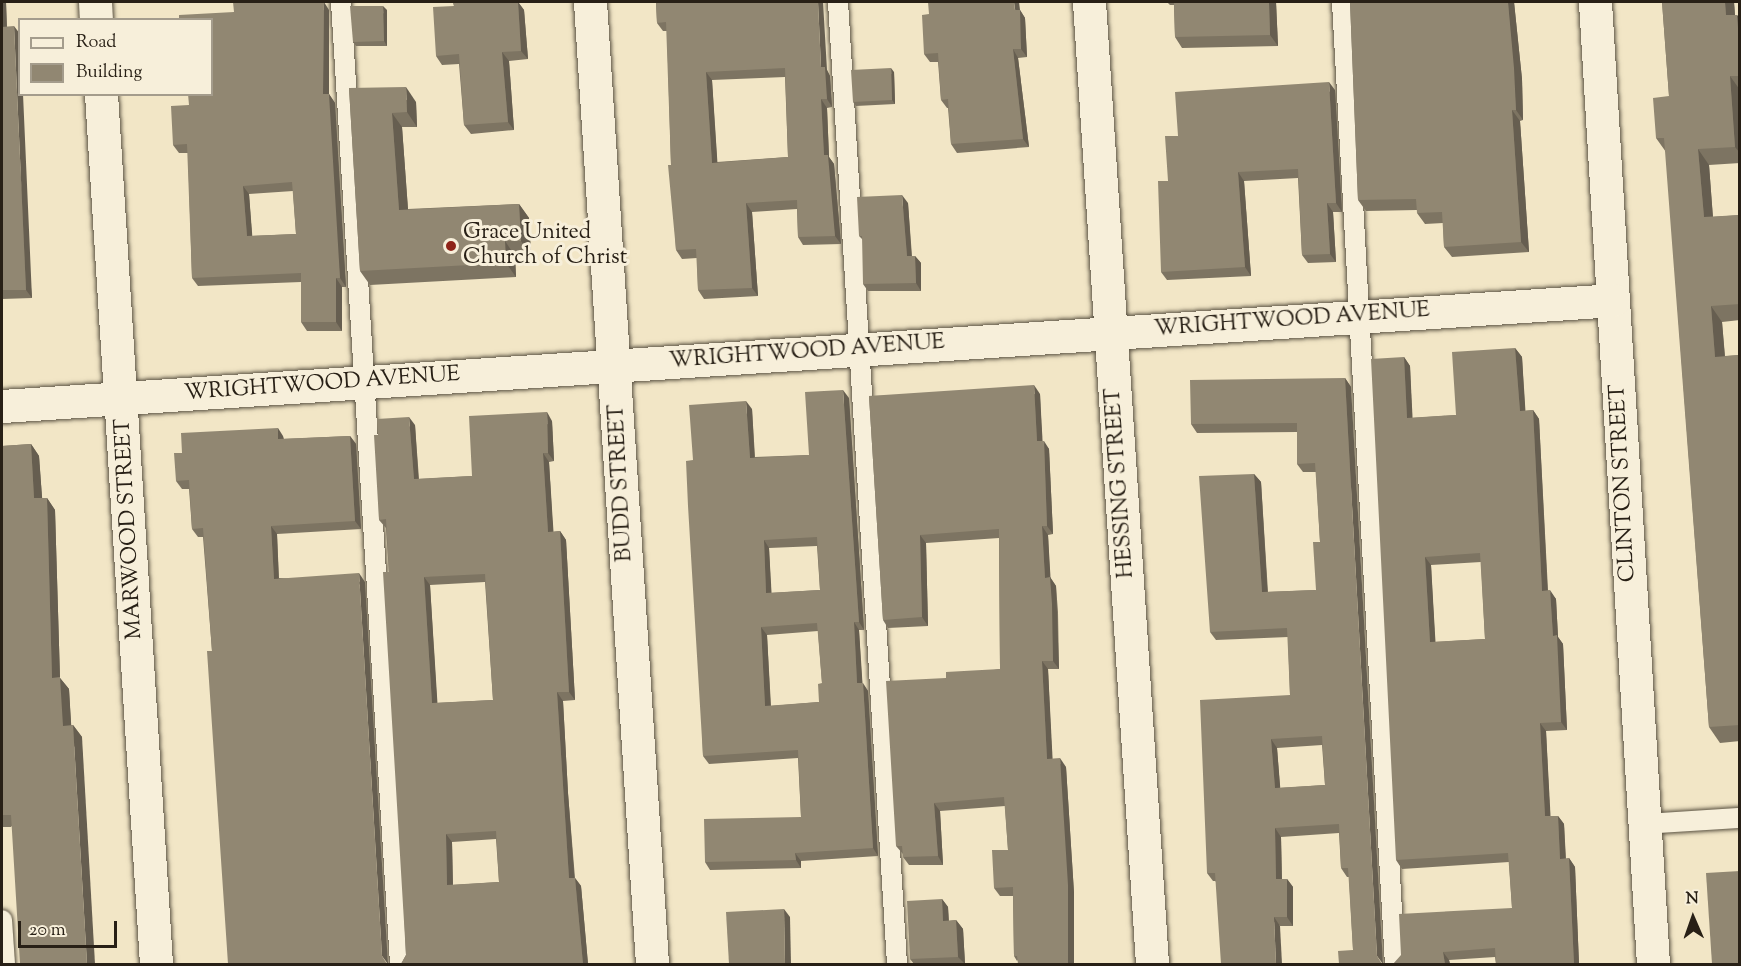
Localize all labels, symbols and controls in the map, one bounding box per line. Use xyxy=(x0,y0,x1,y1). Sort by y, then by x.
legend xyxy=(18,18,213,96)
text: Road xyxy=(76,30,116,56)
text: Building xyxy=(76,60,142,86)
place label: Grace United Church of Christ xyxy=(463,220,627,272)
marker: Grace United Church of Christ xyxy=(444,239,458,253)
street label: WRIGHTWOOD AVENUE xyxy=(1153,298,1431,344)
street label: WRIGHTWOOD AVENUE xyxy=(668,330,946,376)
street label: WRIGHTWOOD AVENUE xyxy=(183,362,461,408)
street label: CLINTON STREET xyxy=(1606,383,1642,583)
street label: HESSING STREET xyxy=(1101,387,1141,579)
street label: BUDD STREET xyxy=(605,404,639,562)
street label: MARWOOD STREET xyxy=(111,418,149,640)
north arrow xyxy=(1663,888,1723,948)
text: N xyxy=(1686,888,1699,911)
scale bar xyxy=(21,909,120,947)
text: 20 m xyxy=(29,918,66,944)

